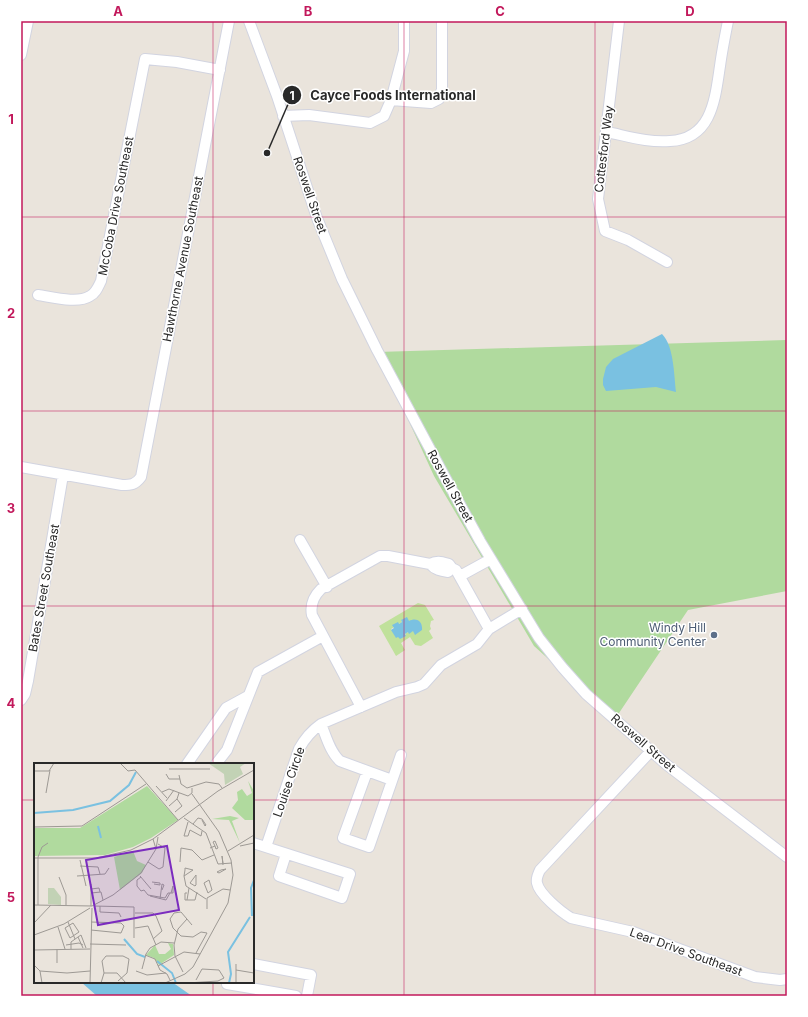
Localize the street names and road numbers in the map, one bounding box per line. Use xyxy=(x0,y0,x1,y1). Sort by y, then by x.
street label: Cottesford Way xyxy=(591,104,616,193)
street label: McCoba Drive Southeast xyxy=(95,135,136,277)
street label: Roswell Street xyxy=(290,154,331,236)
street label: Hawthorne Avenue Southeast xyxy=(159,175,206,343)
street label: Roswell Street xyxy=(424,447,477,525)
street label: Bates Street Southeast xyxy=(25,523,62,653)
street label: Roswell Street xyxy=(608,710,679,775)
street label: Louise Circle xyxy=(269,745,308,819)
street label: Lear Drive Southeast xyxy=(628,924,745,979)

